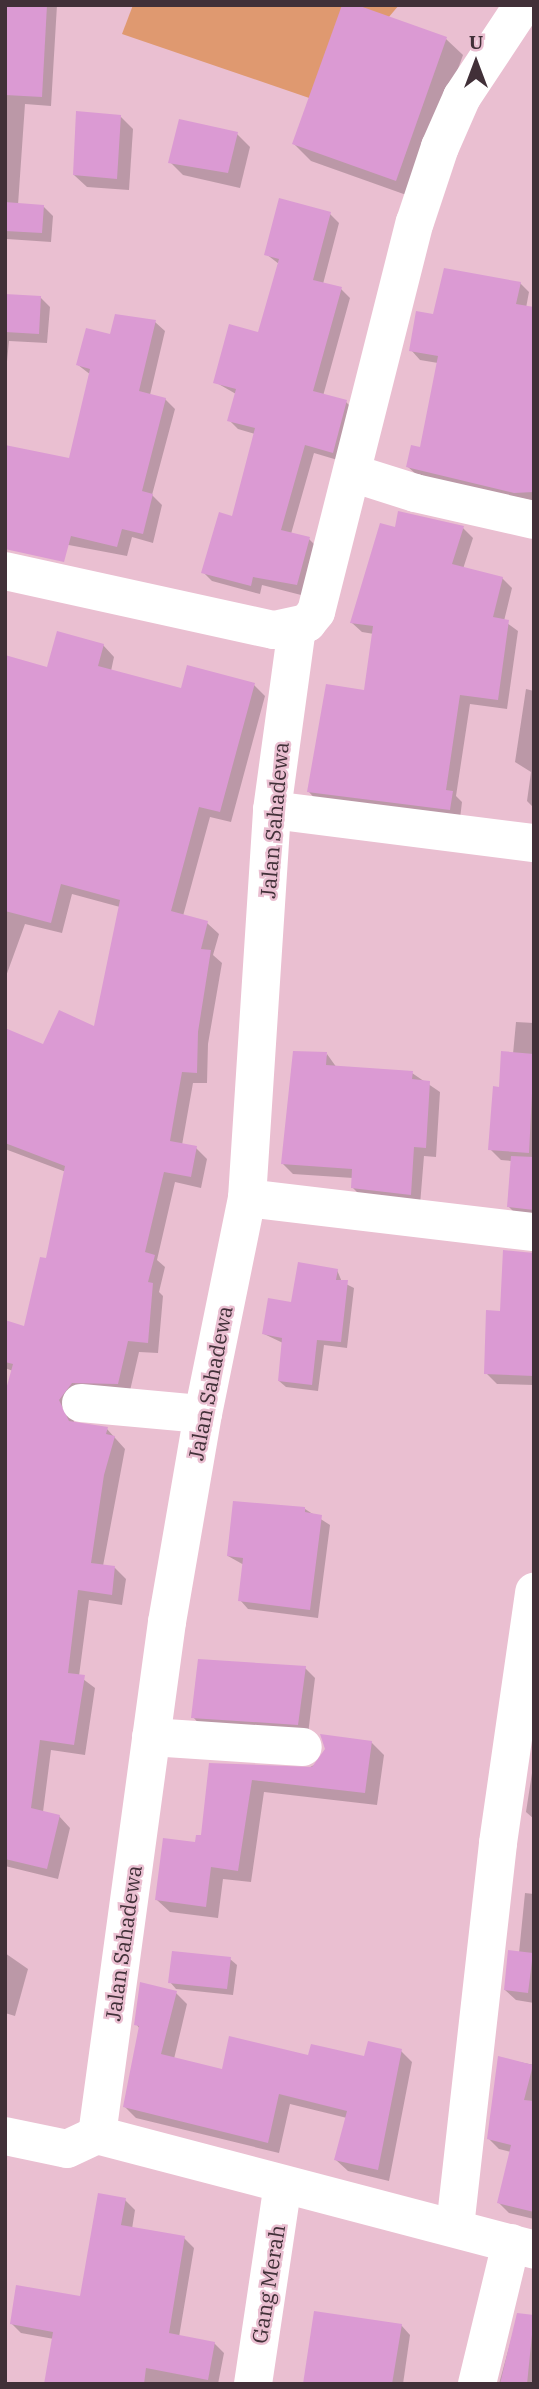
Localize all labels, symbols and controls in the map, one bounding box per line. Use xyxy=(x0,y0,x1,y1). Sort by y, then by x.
north arrow xyxy=(441,28,511,98)
text: U xyxy=(469,30,483,54)
street label: Jalan Sahadewa xyxy=(255,741,293,899)
street label: Jalan Sahadewa xyxy=(183,1304,237,1462)
street label: Jalan Sahadewa xyxy=(100,1863,146,2023)
street label: Gang Merah xyxy=(246,2223,290,2345)

